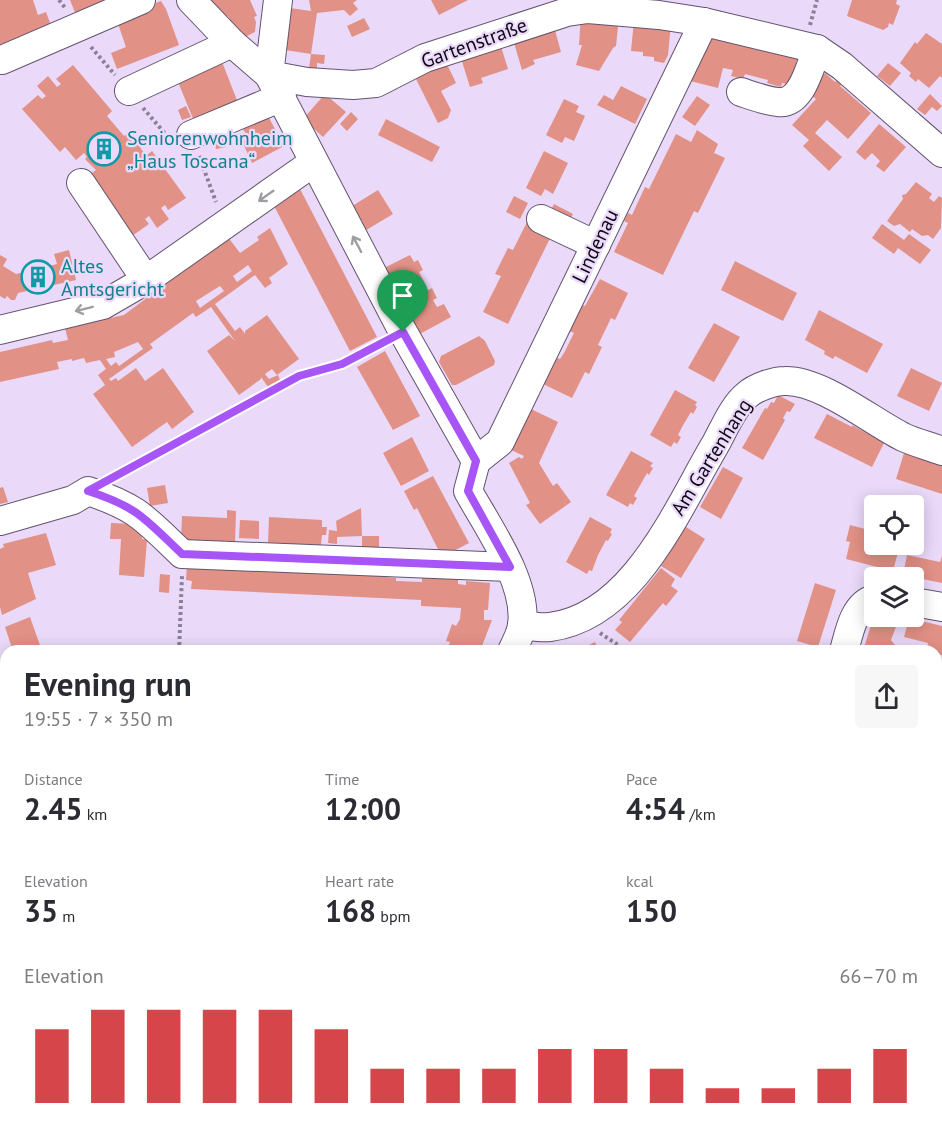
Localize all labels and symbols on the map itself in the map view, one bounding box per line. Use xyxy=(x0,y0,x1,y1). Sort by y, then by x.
street label: Gartenstraße xyxy=(417,12,531,74)
place label: Seniorenwohnheim „Haus Toscana“ xyxy=(127,125,292,174)
building icon: Seniorenwohnheim „Haus Toscana“ xyxy=(86,131,122,167)
one-way arrow xyxy=(258,190,275,202)
street label: Lindenau xyxy=(566,205,624,287)
one-way arrow xyxy=(350,235,362,253)
place label: Altes Amtsgericht xyxy=(61,253,164,302)
building icon: Altes Amtsgericht xyxy=(20,259,56,295)
pin xyxy=(377,270,428,332)
one-way arrow xyxy=(74,304,93,316)
street label: Am Gartenhang xyxy=(665,394,757,520)

